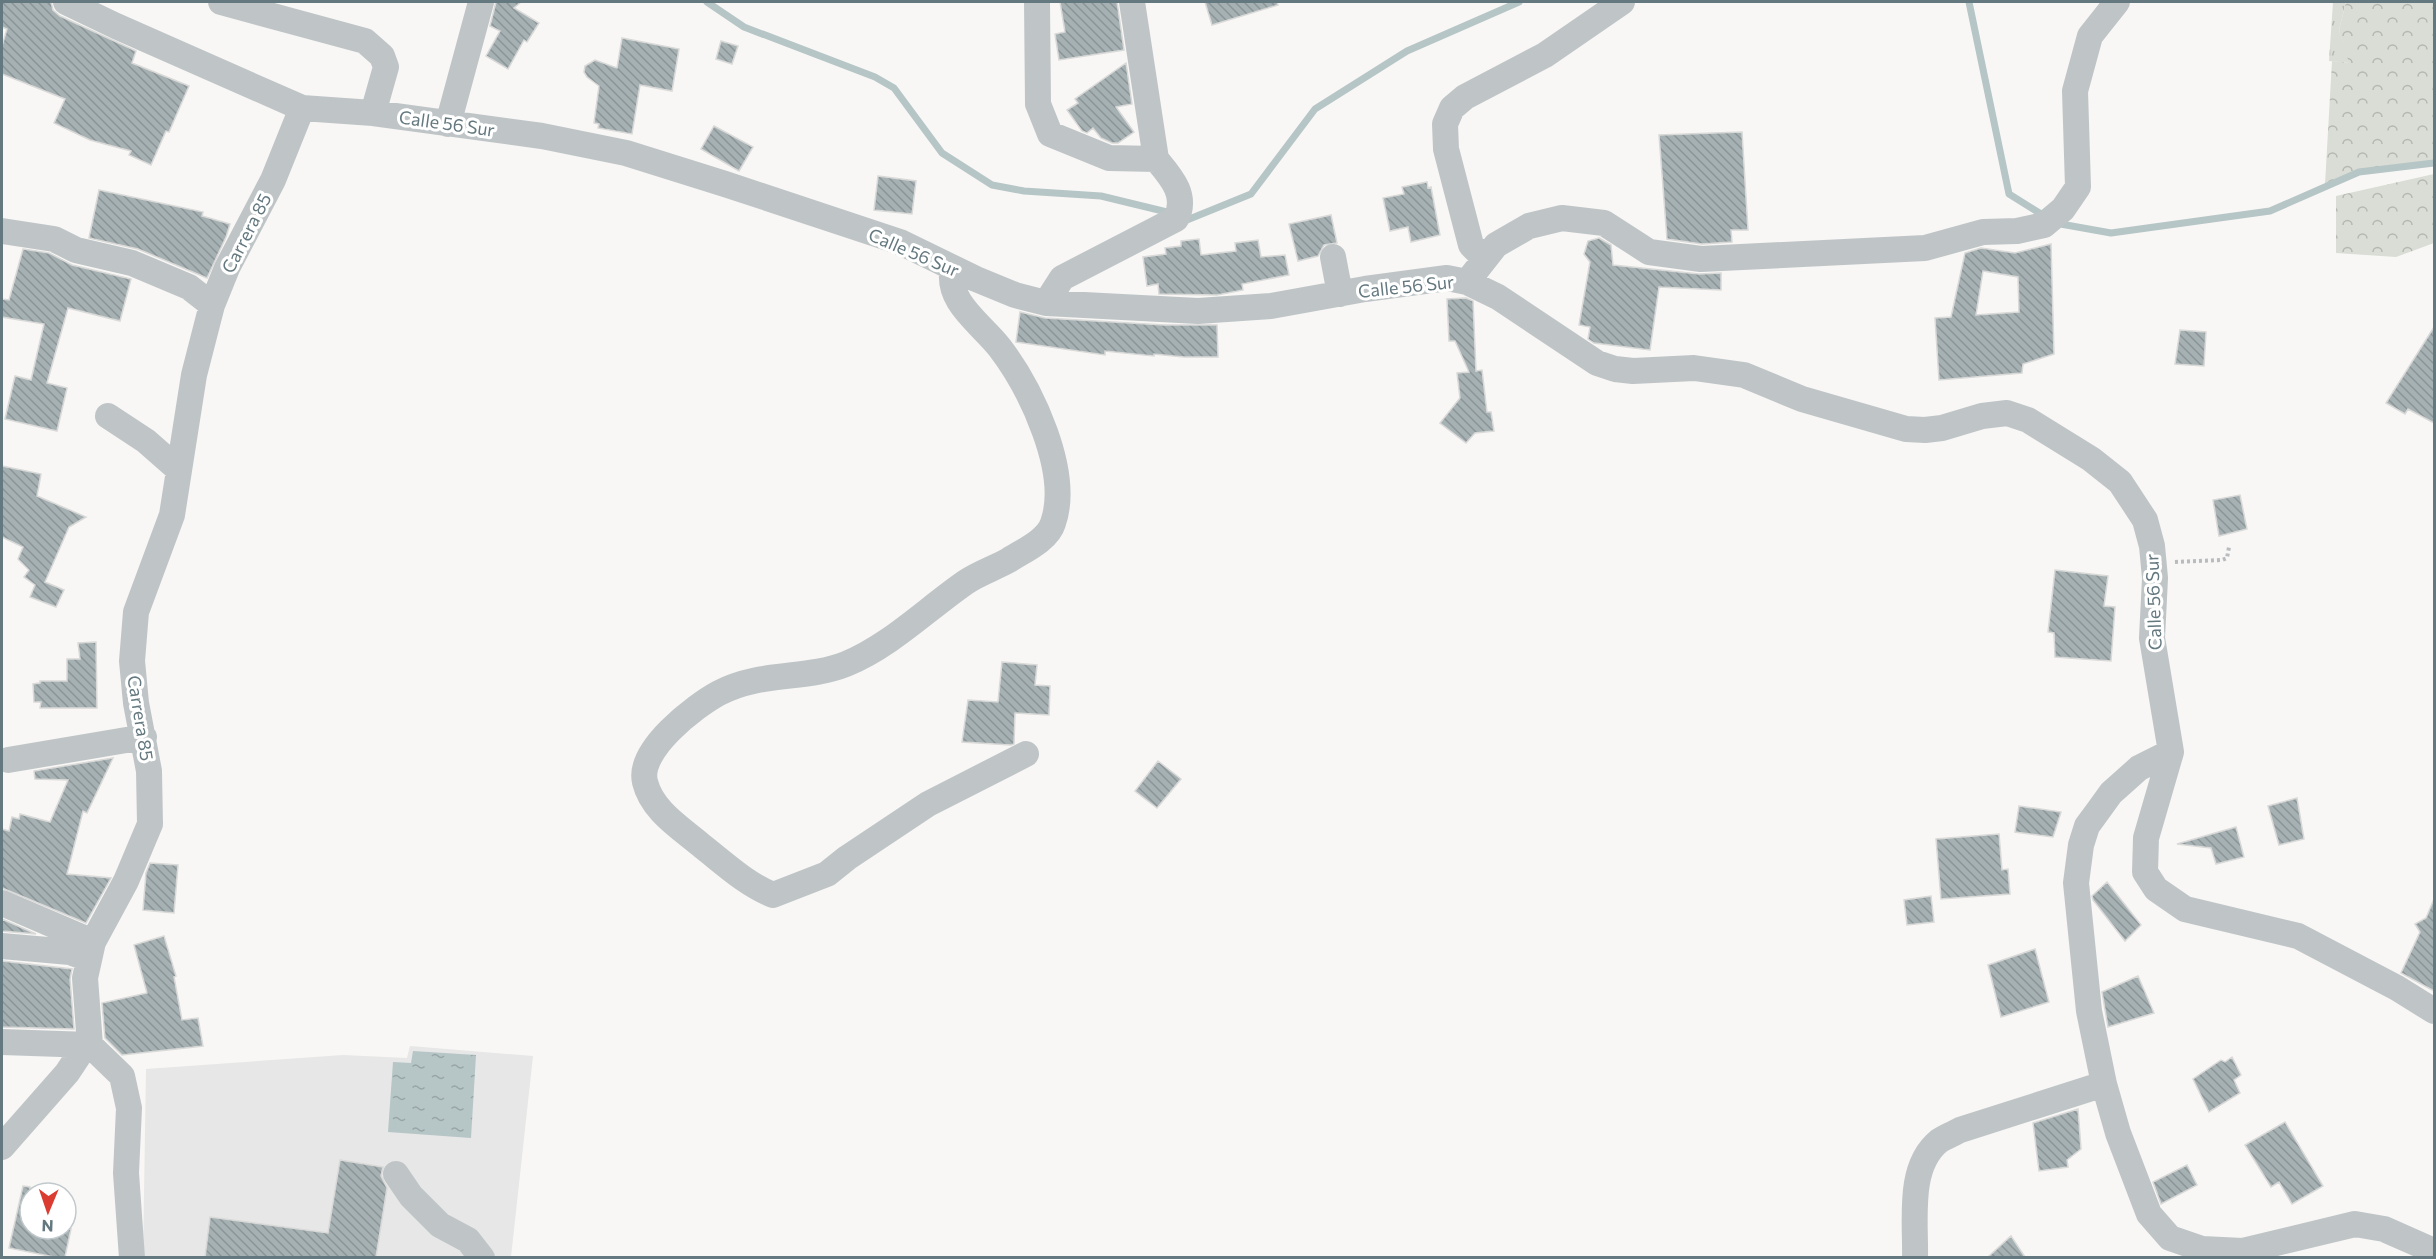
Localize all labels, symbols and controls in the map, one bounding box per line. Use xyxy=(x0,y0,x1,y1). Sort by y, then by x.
street label: Calle 56 Sur xyxy=(398,105,496,141)
street label: Carrera 85 xyxy=(217,189,275,277)
street label: Calle 56 Sur xyxy=(865,223,963,281)
street label: Calle 56 Sur xyxy=(1357,270,1455,302)
street label: Calle 56 Sur xyxy=(2140,553,2166,651)
street label: Carrera 85 xyxy=(123,674,159,762)
north arrow xyxy=(18,1181,78,1241)
text: N xyxy=(41,1217,54,1236)

